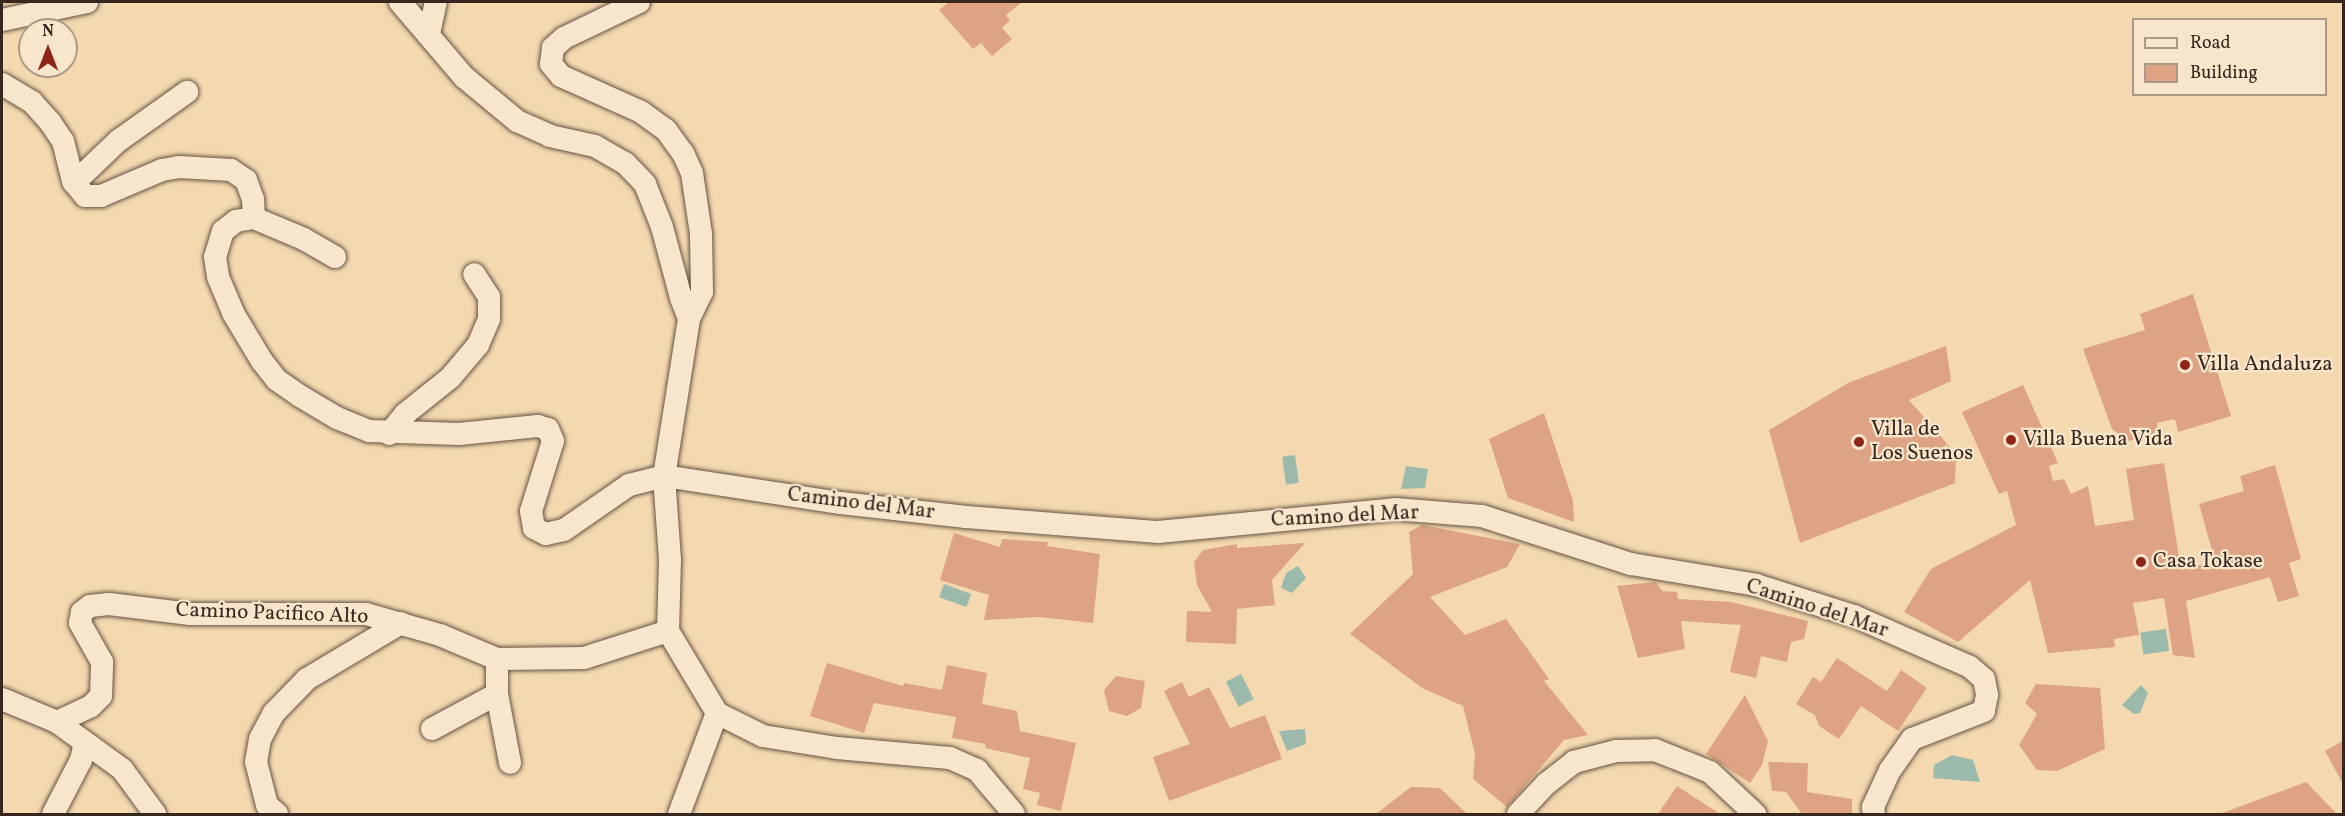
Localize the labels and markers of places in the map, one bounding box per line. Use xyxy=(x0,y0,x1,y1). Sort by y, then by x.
place label: Villa Andaluza xyxy=(2197,352,2333,378)
marker: Villa Andaluza xyxy=(2178,358,2192,372)
place label: Villa de Los Suenos xyxy=(1871,417,1973,467)
place label: Villa Buena Vida xyxy=(2023,427,2174,453)
marker: Villa Buena Vida xyxy=(2004,433,2018,447)
marker: Villa de Los Suenos xyxy=(1852,435,1866,449)
place label: Casa Tokase xyxy=(2153,549,2263,575)
marker: Casa Tokase xyxy=(2134,555,2148,569)

